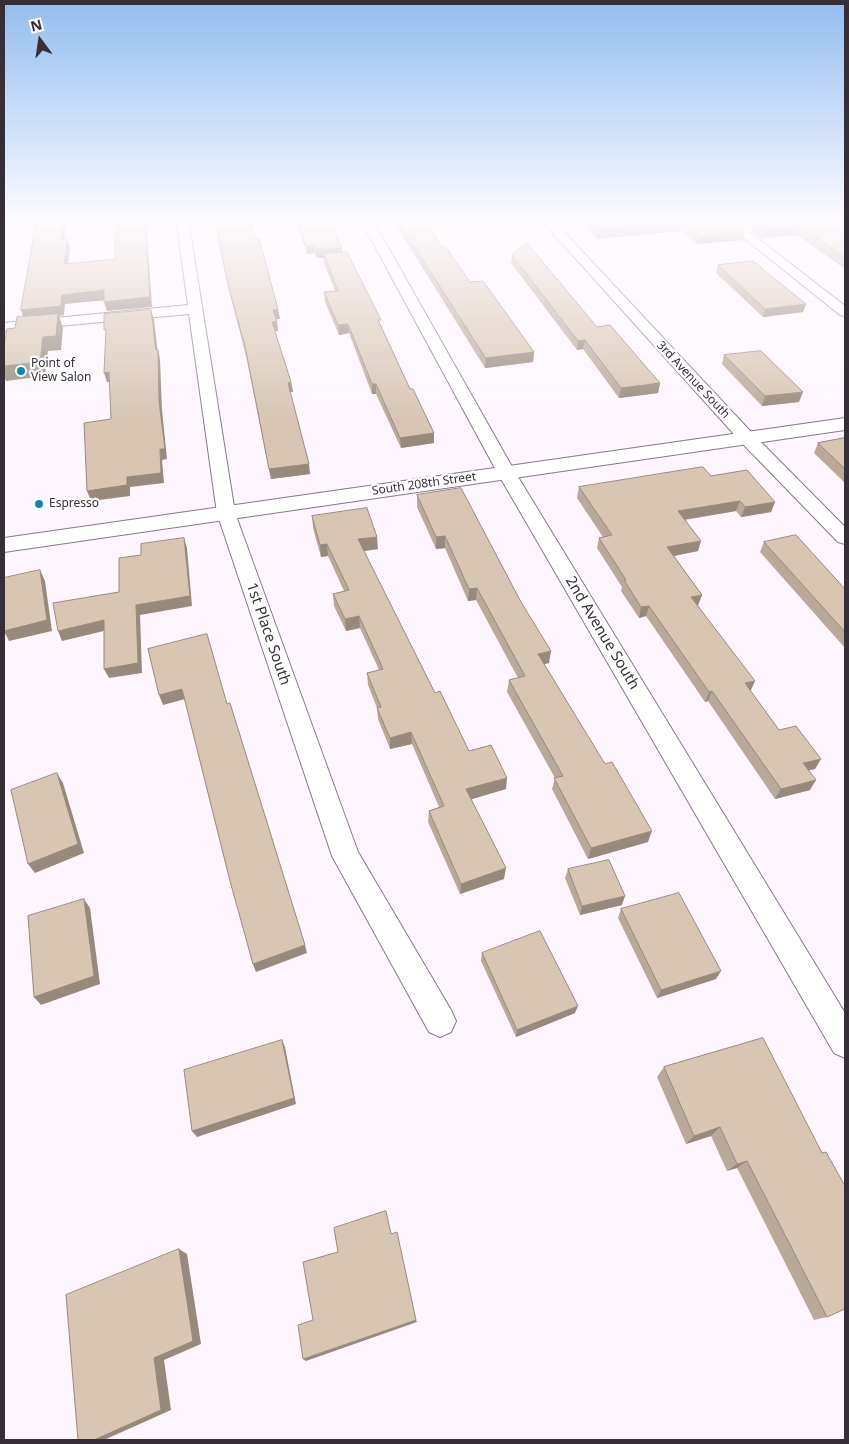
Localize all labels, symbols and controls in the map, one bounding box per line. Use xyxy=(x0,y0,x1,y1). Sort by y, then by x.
text: N xyxy=(28,14,44,36)
north arrow xyxy=(15,15,65,65)
street label: 3rd Avenue South xyxy=(654,338,732,422)
place label: Point of View Salon xyxy=(31,357,91,385)
marker: Point of View Salon xyxy=(15,365,27,377)
street label: South 208th Street xyxy=(371,470,477,498)
place label: Espresso xyxy=(49,497,99,511)
marker: Espresso xyxy=(33,498,45,510)
street label: 2nd Avenue South xyxy=(561,573,643,693)
street label: 1st Place South xyxy=(242,580,294,688)

